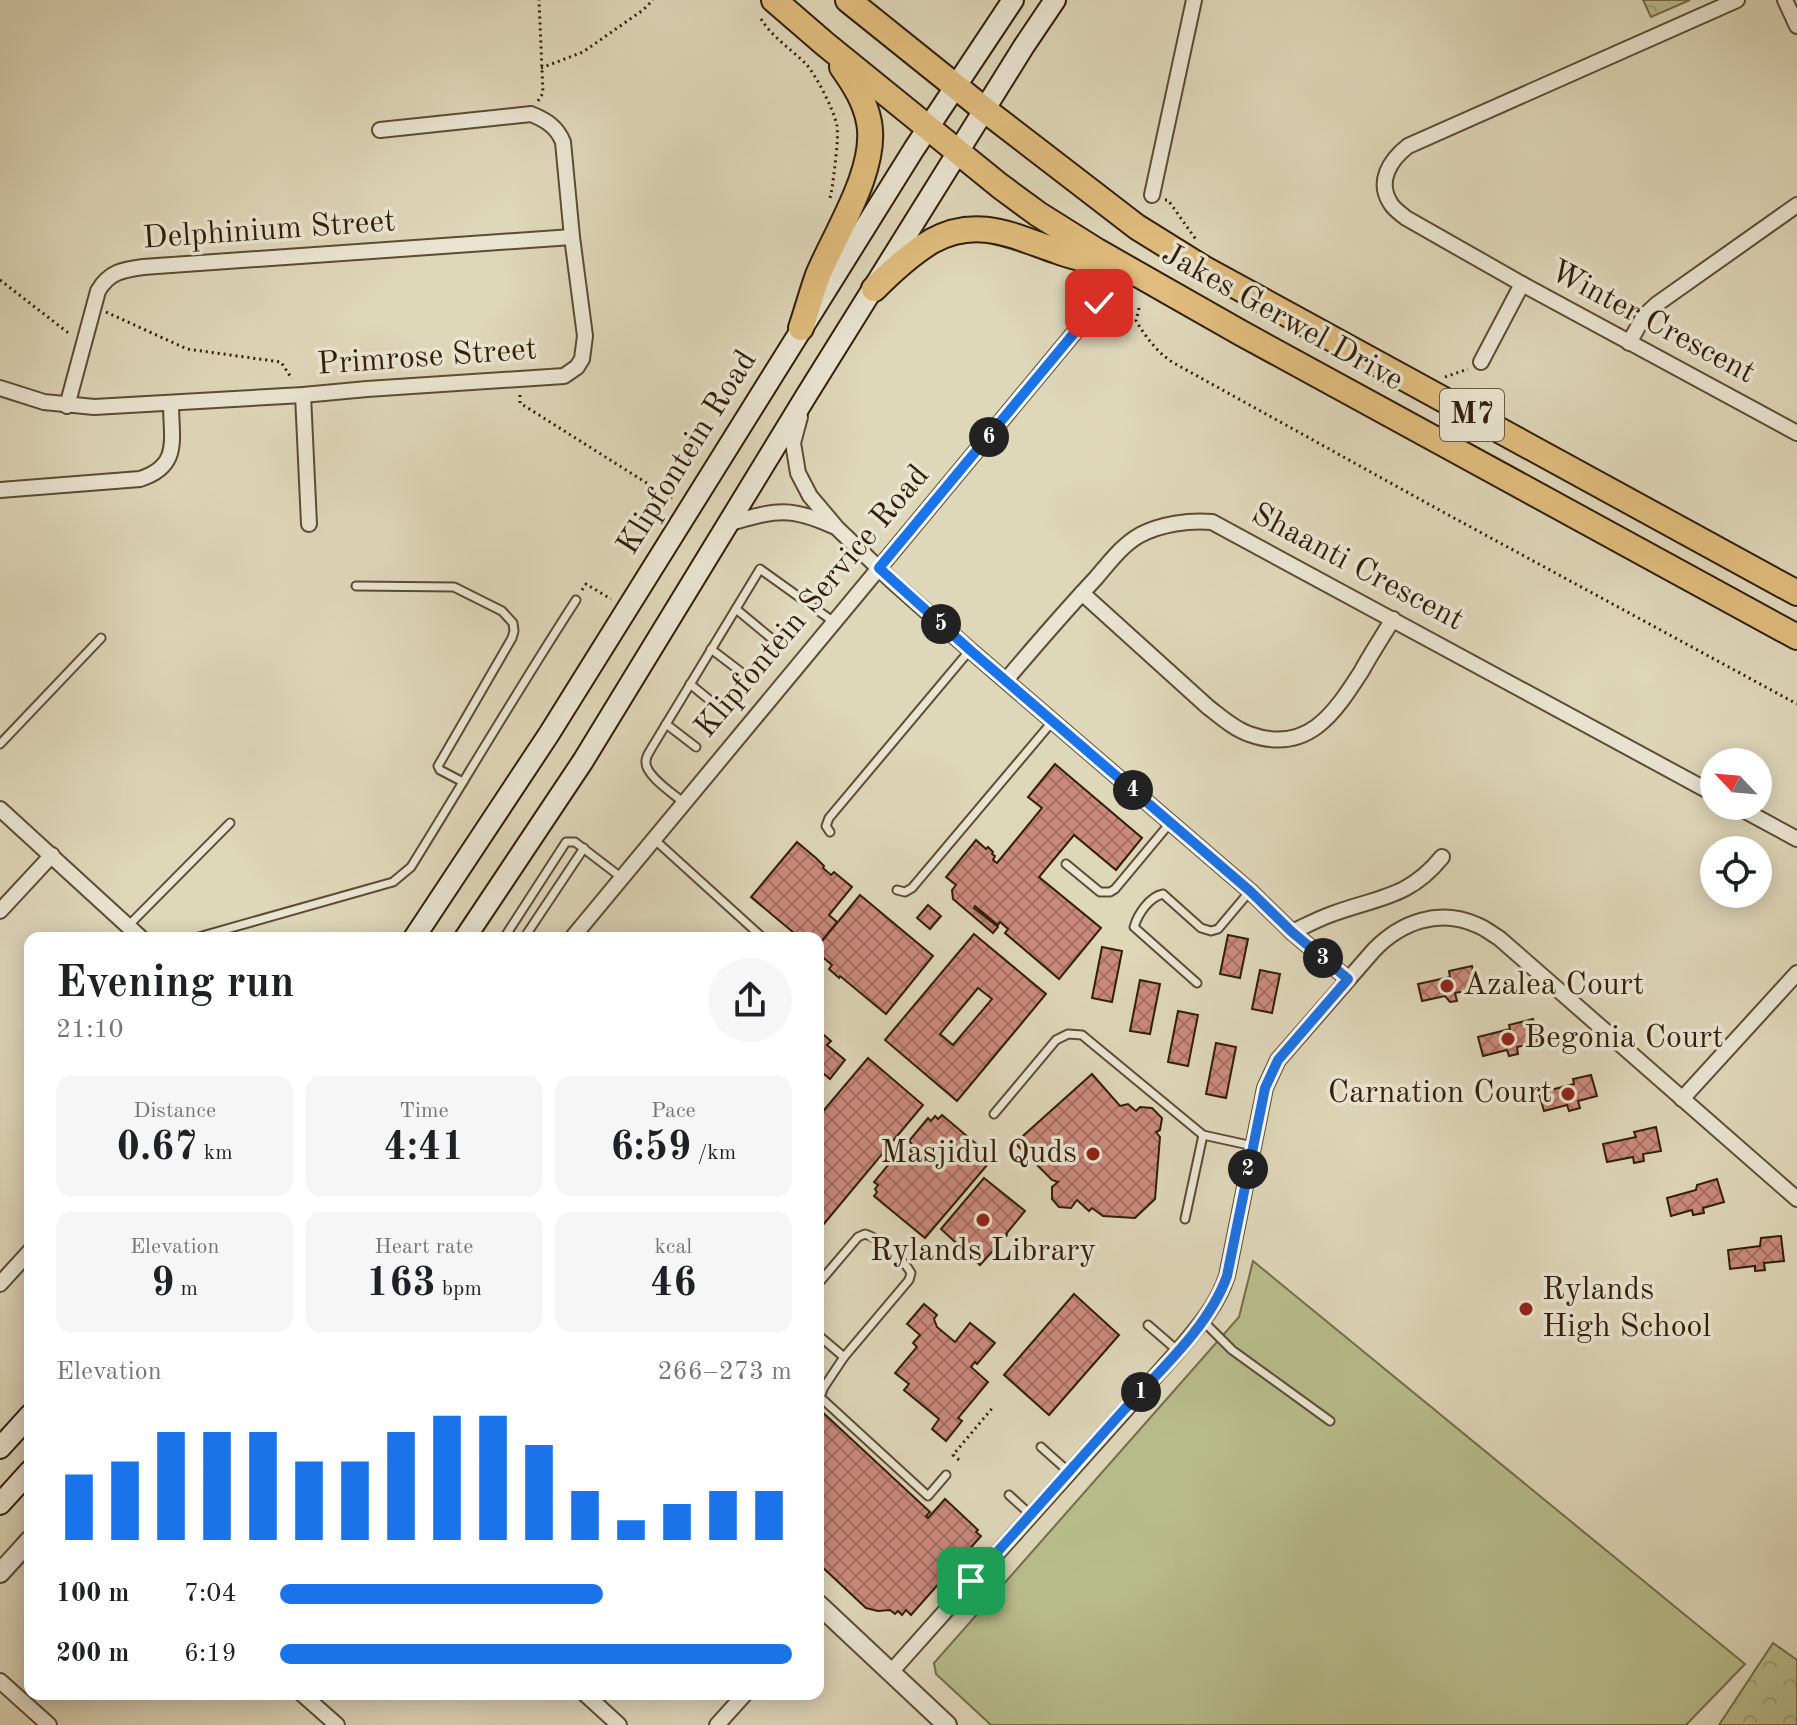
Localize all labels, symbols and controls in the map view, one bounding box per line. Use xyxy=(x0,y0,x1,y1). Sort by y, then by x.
street label: Delphinium Street xyxy=(142,206,396,256)
street label: Jakes Gerwel Drive xyxy=(1156,238,1408,398)
street label: Winter Crescent xyxy=(1544,256,1760,390)
pin xyxy=(1065,269,1133,337)
icon: check xyxy=(1077,281,1121,325)
street label: Primrose Street xyxy=(316,334,538,382)
street label: Klipfontein Road xyxy=(612,345,764,561)
road number: M7 xyxy=(1440,389,1504,441)
pin: 6 xyxy=(969,417,1009,457)
text: 6 xyxy=(983,426,995,448)
street label: Klipfontein Service Road xyxy=(690,460,936,744)
street label: Shaanti Crescent xyxy=(1246,499,1468,637)
pin: 5 xyxy=(921,604,961,644)
text: 5 xyxy=(935,613,947,635)
north arrow xyxy=(1700,748,1772,820)
map controls xyxy=(1700,748,1772,908)
pin: 4 xyxy=(1113,770,1153,810)
text: 4 xyxy=(1127,779,1139,801)
button: locate xyxy=(1700,836,1772,908)
pin: 3 xyxy=(1303,938,1343,978)
text: 3 xyxy=(1317,947,1329,969)
button: share xyxy=(708,958,792,1042)
text: Evening run xyxy=(56,962,294,1006)
place label: Azalea Court xyxy=(1463,970,1644,1002)
marker: Azalea Court xyxy=(1438,977,1456,995)
text: 21:10 xyxy=(56,1017,124,1043)
place label: Begonia Court xyxy=(1524,1023,1723,1055)
marker: Begonia Court xyxy=(1499,1030,1517,1048)
place label: Carnation Court xyxy=(1328,1078,1552,1110)
marker: Carnation Court xyxy=(1559,1085,1577,1103)
text: Distance xyxy=(133,1100,216,1122)
text: Time xyxy=(399,1100,449,1122)
text: Pace xyxy=(651,1100,696,1122)
text: 0.67 xyxy=(117,1129,198,1169)
text: 4:41 xyxy=(384,1129,464,1169)
text: 6:59 xyxy=(610,1129,691,1169)
place label: Masjidul Quds xyxy=(880,1138,1077,1170)
text: km xyxy=(198,1142,233,1164)
text: /km xyxy=(691,1142,736,1164)
marker: Masjidul Quds xyxy=(1084,1145,1102,1163)
pin: 2 xyxy=(1228,1149,1268,1189)
text: 2 xyxy=(1242,1158,1254,1180)
marker: Rylands Library xyxy=(974,1211,992,1229)
text: Elevation xyxy=(130,1236,219,1258)
text: Heart rate xyxy=(375,1236,473,1258)
text: kcal xyxy=(654,1236,692,1258)
place label: Rylands Library xyxy=(870,1236,1096,1268)
text: 9 xyxy=(151,1265,174,1305)
text: 163 xyxy=(366,1265,436,1305)
text: 46 xyxy=(650,1265,697,1305)
place label: Rylands High School xyxy=(1542,1275,1711,1344)
text: m xyxy=(174,1278,198,1300)
text: bpm xyxy=(436,1278,482,1300)
marker: Rylands High School xyxy=(1517,1300,1535,1318)
text: Elevation xyxy=(56,1359,162,1385)
text: 266–273 m xyxy=(657,1359,792,1385)
pin: 1 xyxy=(1121,1372,1161,1412)
text: 1 xyxy=(1135,1381,1147,1403)
pin xyxy=(937,1547,1005,1615)
icon: arrive xyxy=(949,1559,993,1603)
text: 100 m xyxy=(56,1581,129,1607)
text: 7:04 xyxy=(184,1581,237,1607)
text: 200 m xyxy=(56,1641,129,1667)
text: 6:19 xyxy=(184,1641,237,1667)

